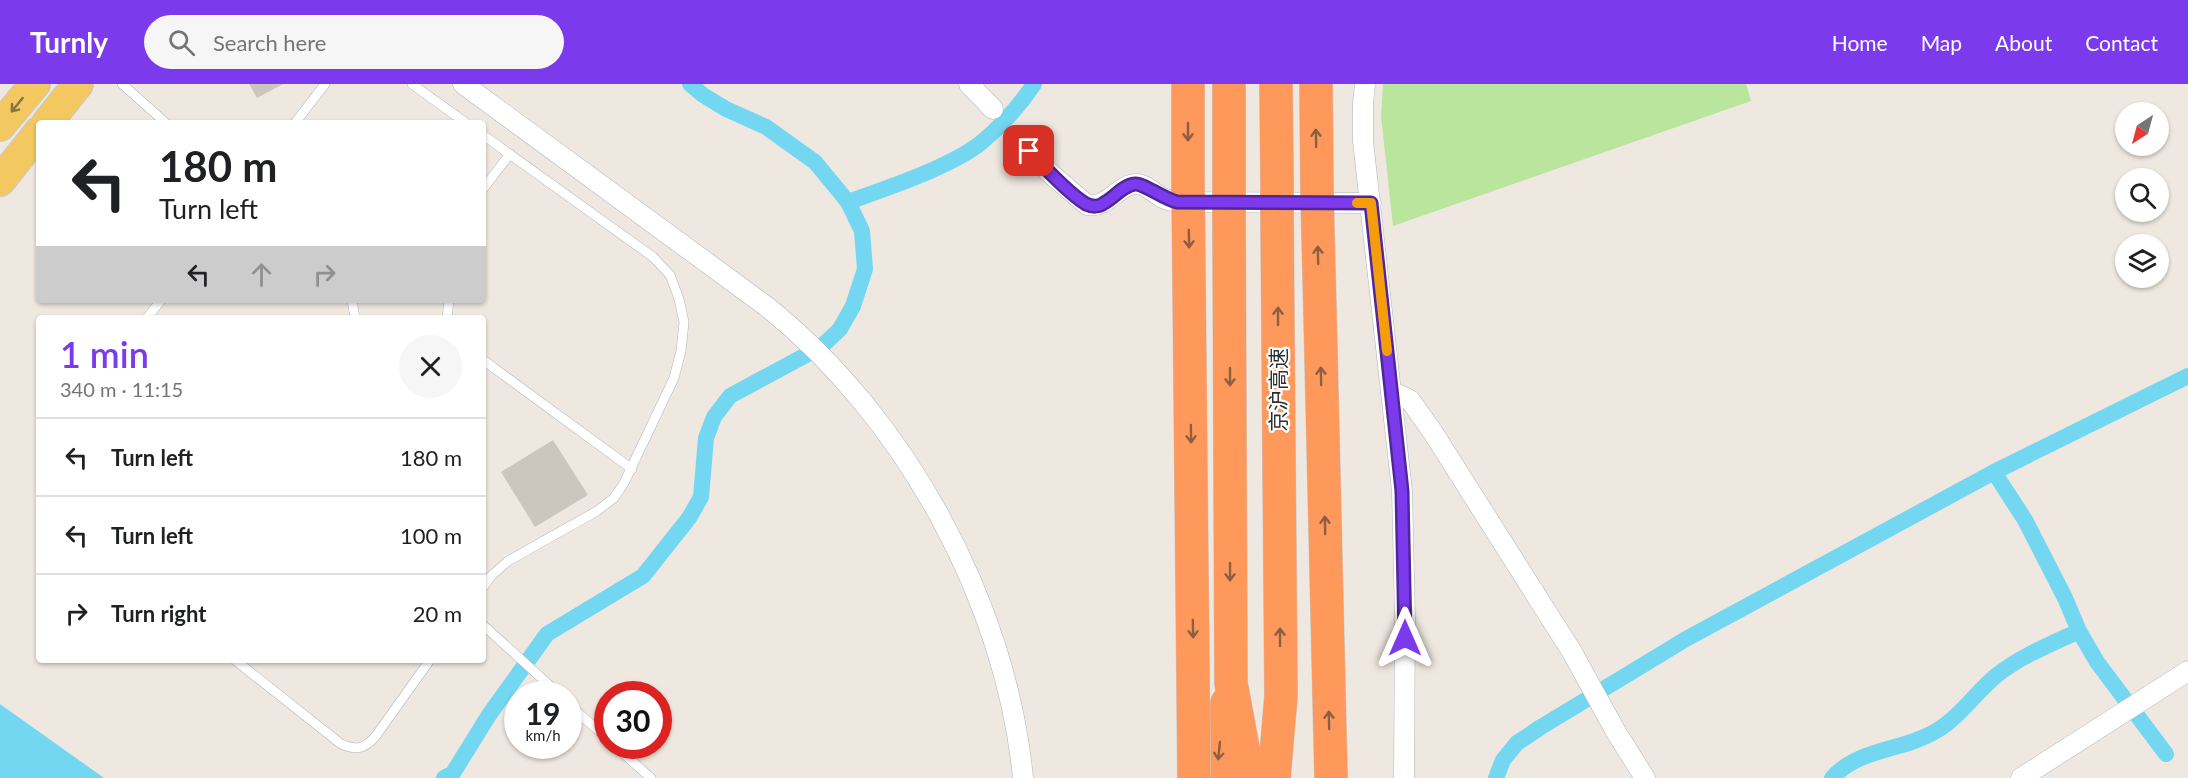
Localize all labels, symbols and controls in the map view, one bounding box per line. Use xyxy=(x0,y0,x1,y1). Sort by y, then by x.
search box xyxy=(144,15,564,69)
text: Turnly xyxy=(30,25,108,59)
icon: search xyxy=(165,26,198,59)
text: Search here xyxy=(213,29,326,56)
text: Home xyxy=(1832,30,1888,55)
text: Map xyxy=(1921,30,1962,55)
text: About xyxy=(1995,30,2052,55)
text: Contact xyxy=(2085,30,2158,55)
one-way arrow xyxy=(11,97,24,113)
north arrow xyxy=(2115,102,2169,156)
map controls xyxy=(2115,102,2169,288)
one-way arrow xyxy=(1182,122,1194,142)
pin xyxy=(1003,125,1054,176)
one-way arrow xyxy=(1311,129,1322,149)
icon: arrive xyxy=(1012,134,1045,167)
text: 180 m xyxy=(159,141,277,191)
icon: left xyxy=(60,144,138,222)
button: search xyxy=(2115,168,2169,222)
text: Turn left xyxy=(159,192,258,225)
one-way arrow xyxy=(1183,228,1194,248)
button: layers xyxy=(2115,234,2169,288)
one-way arrow xyxy=(1313,245,1324,265)
icon: left xyxy=(182,258,215,291)
icon: ahead xyxy=(245,258,278,291)
icon: right xyxy=(308,258,341,291)
one-way arrow xyxy=(1272,307,1284,327)
text: 1 min xyxy=(60,332,149,376)
button: close xyxy=(399,335,462,398)
street label: 京沪高速 xyxy=(1265,348,1290,432)
one-way arrow xyxy=(1224,367,1236,387)
one-way arrow xyxy=(1316,367,1327,387)
text: 340 m · 11:15 xyxy=(60,377,183,401)
one-way arrow xyxy=(1185,423,1196,443)
icon: left xyxy=(60,441,93,474)
text: Turn left xyxy=(111,444,193,471)
text: 180 m xyxy=(400,444,462,471)
one-way arrow xyxy=(1319,515,1331,535)
icon: left xyxy=(60,519,93,552)
text: Turn left xyxy=(111,522,193,549)
text: 100 m xyxy=(400,522,462,549)
one-way arrow xyxy=(1224,562,1236,582)
icon: right xyxy=(60,597,93,630)
text: Turn right xyxy=(111,600,206,627)
text: 20 m xyxy=(413,600,462,627)
position arrow xyxy=(1373,606,1437,670)
one-way arrow xyxy=(1187,618,1198,638)
one-way arrow xyxy=(1275,628,1286,648)
speed limit sign: 30 xyxy=(594,681,672,759)
text: 19 xyxy=(526,695,560,731)
one-way arrow xyxy=(1324,710,1335,730)
text: km/h xyxy=(525,726,561,744)
one-way arrow xyxy=(1213,741,1224,761)

